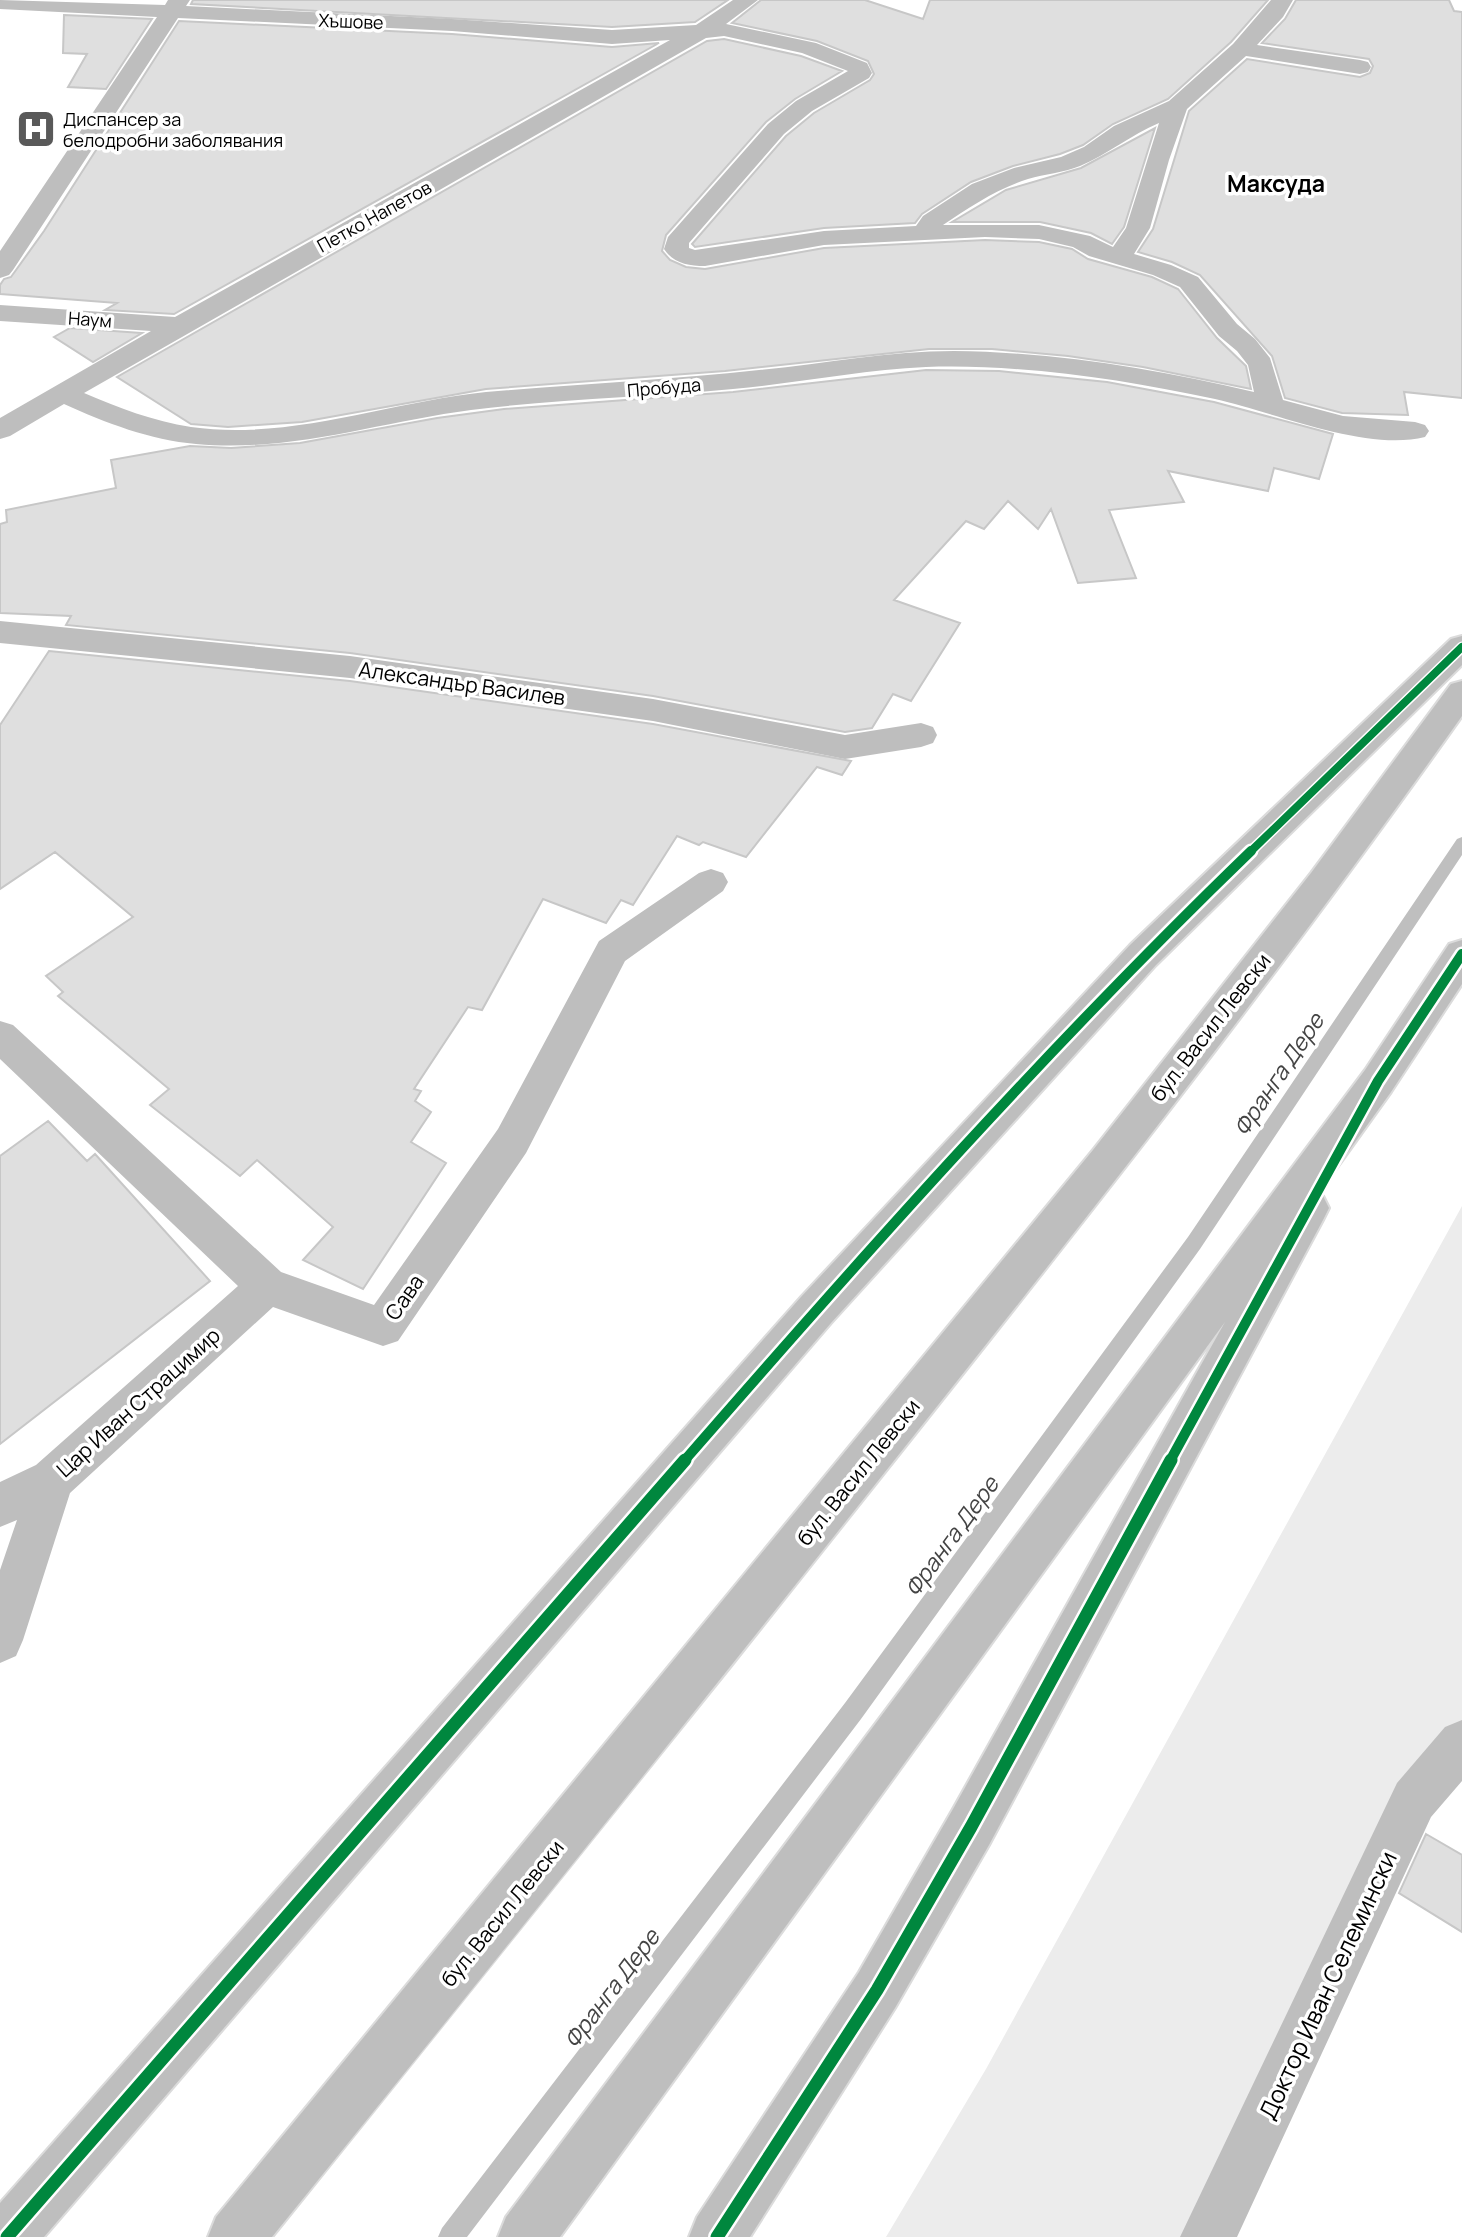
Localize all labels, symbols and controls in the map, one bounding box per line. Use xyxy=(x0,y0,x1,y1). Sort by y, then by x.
street label: Хъшове xyxy=(318,8,384,34)
place label: Диспансер за белодробни заболявания xyxy=(63,107,283,152)
hospital icon: Диспансер за белодробни заболявания xyxy=(15,108,57,150)
district label: Максуда xyxy=(1227,167,1325,199)
street label: Петко Напетов xyxy=(313,175,436,257)
street label: Наум xyxy=(67,306,113,332)
street label: Прoбудa xyxy=(626,372,702,402)
street label: Александър Василев xyxy=(357,655,567,711)
street label: бул. Васил Левски xyxy=(1143,947,1277,1107)
water label: Франга Дере xyxy=(1225,1005,1332,1142)
street label: Сава xyxy=(378,1269,430,1325)
street label: Цар Иван Страцимир xyxy=(50,1321,226,1483)
street label: бул. Васил Левски xyxy=(790,1393,926,1551)
water label: Франга Дере xyxy=(896,1468,1006,1603)
street label: бул. Васил Левски xyxy=(434,1834,570,1992)
street label: Доктор Иван Селемински xyxy=(1250,1845,1404,2125)
water label: Франга Дере xyxy=(556,1921,667,2054)

